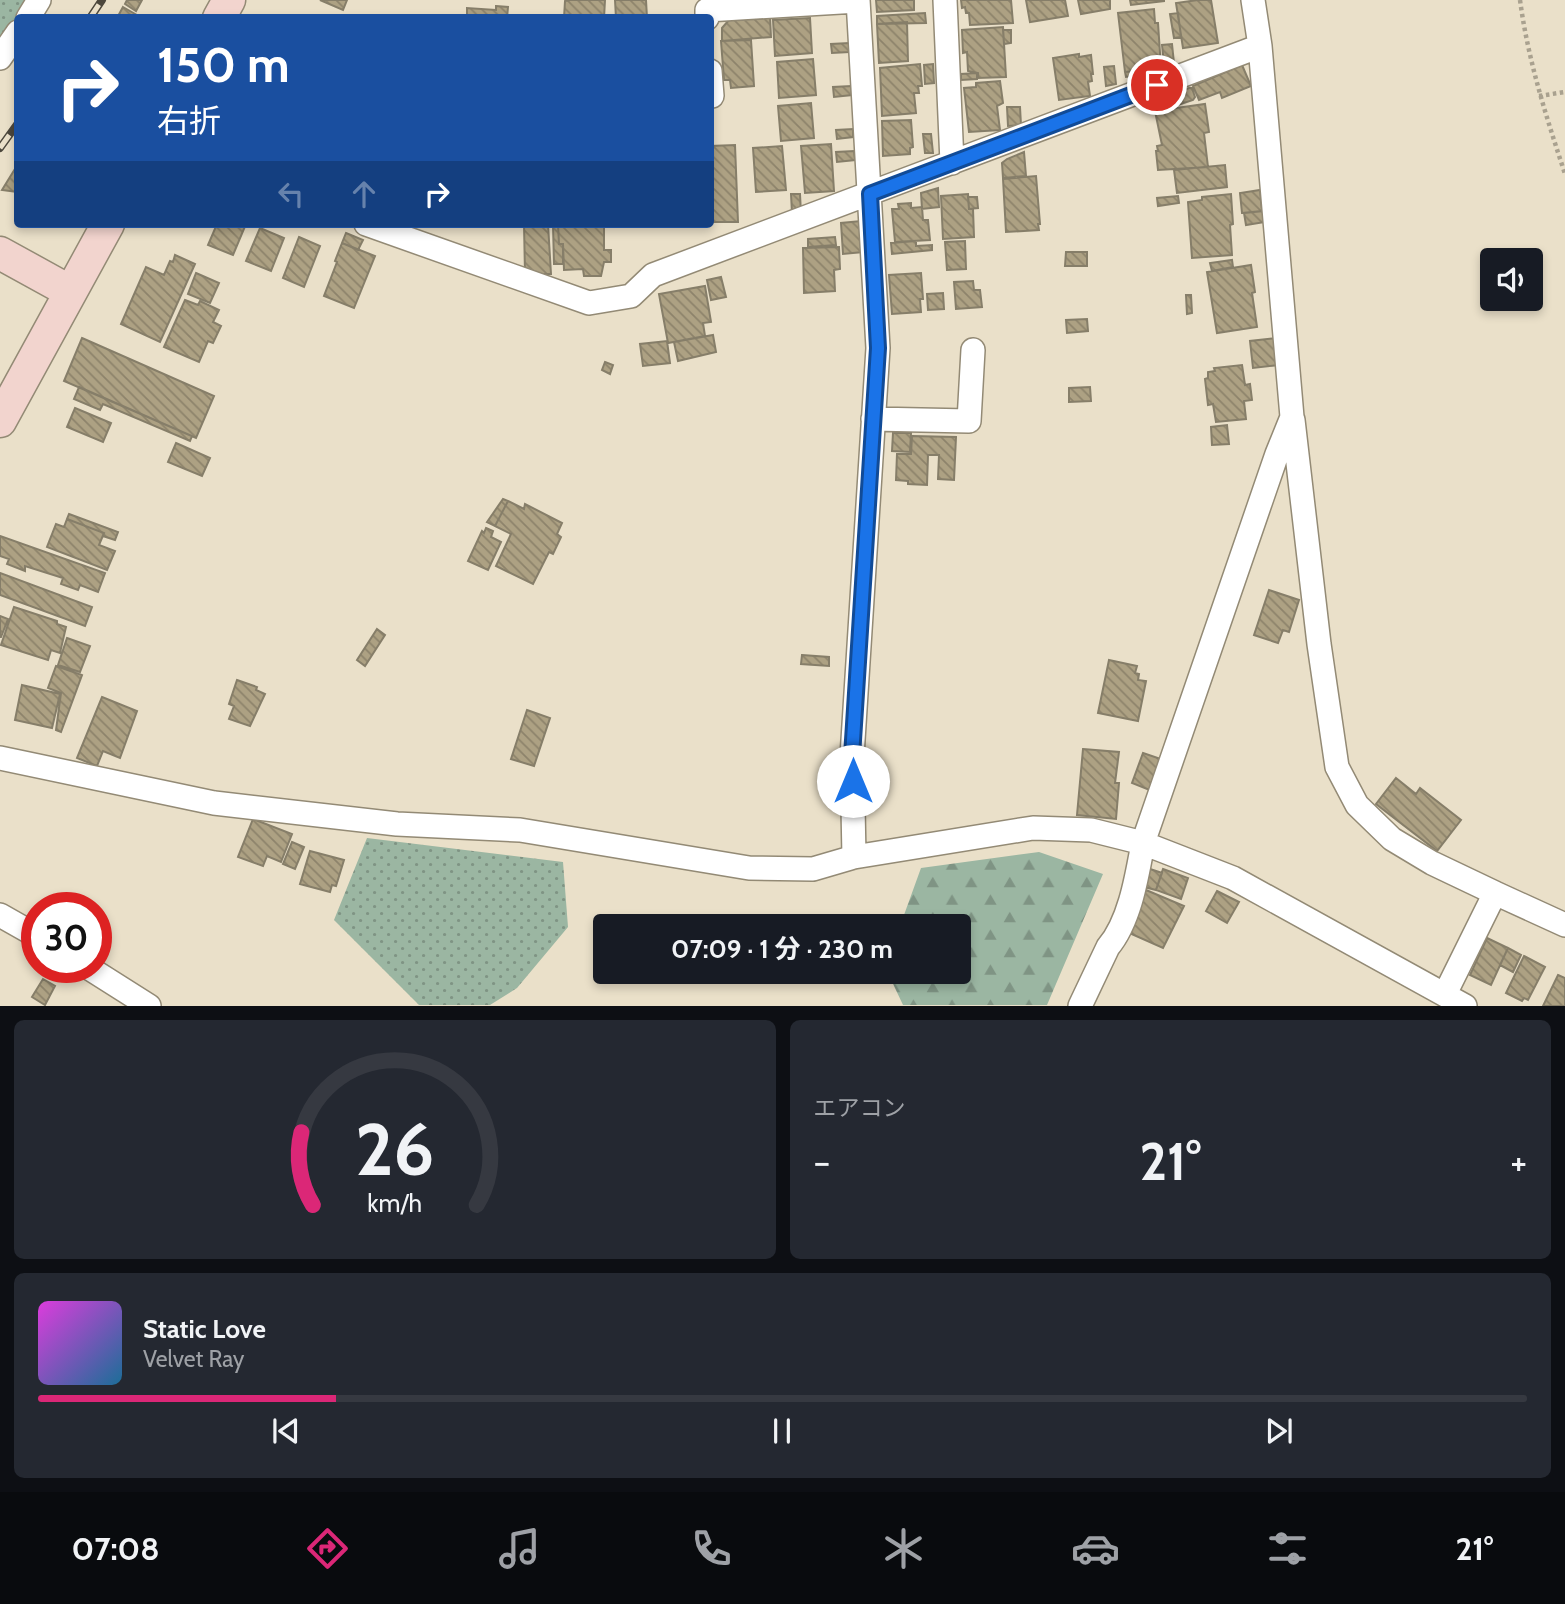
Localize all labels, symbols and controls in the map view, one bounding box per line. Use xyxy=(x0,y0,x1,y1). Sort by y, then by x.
text: 150 m xyxy=(157,35,290,94)
icon: right xyxy=(42,42,133,133)
pin xyxy=(1127,55,1187,115)
icon: arrive xyxy=(1138,66,1176,104)
text: 右折 xyxy=(157,101,221,140)
icon: left xyxy=(272,175,310,213)
icon: ahead xyxy=(345,175,383,213)
icon: right xyxy=(418,175,456,213)
map controls xyxy=(1480,248,1543,311)
button: sound xyxy=(1480,248,1543,311)
position arrow xyxy=(816,744,890,818)
speed limit sign: 30 xyxy=(21,892,112,983)
text: 07:09 · 1 分 · 230 m xyxy=(671,933,893,965)
text: エアコン xyxy=(814,1094,906,1122)
text: 26 xyxy=(355,1106,434,1194)
text: 21° xyxy=(1139,1130,1201,1193)
text: − xyxy=(814,1138,830,1185)
text: + xyxy=(1510,1138,1527,1185)
text: km/h xyxy=(367,1188,422,1218)
text: Static Love xyxy=(143,1313,266,1345)
text: Velvet Ray xyxy=(143,1345,244,1373)
icon: previous xyxy=(267,1412,305,1450)
icon: pause xyxy=(763,1412,801,1450)
icon: next xyxy=(1260,1412,1298,1450)
icon: directions xyxy=(303,1524,352,1573)
icon: music xyxy=(495,1524,544,1573)
icon: phone xyxy=(687,1524,736,1573)
icon: climate xyxy=(879,1524,928,1573)
icon: car xyxy=(1071,1524,1120,1573)
icon: filters xyxy=(1263,1524,1312,1573)
text: 07:08 xyxy=(72,1529,160,1568)
text: 21° xyxy=(1455,1529,1493,1568)

